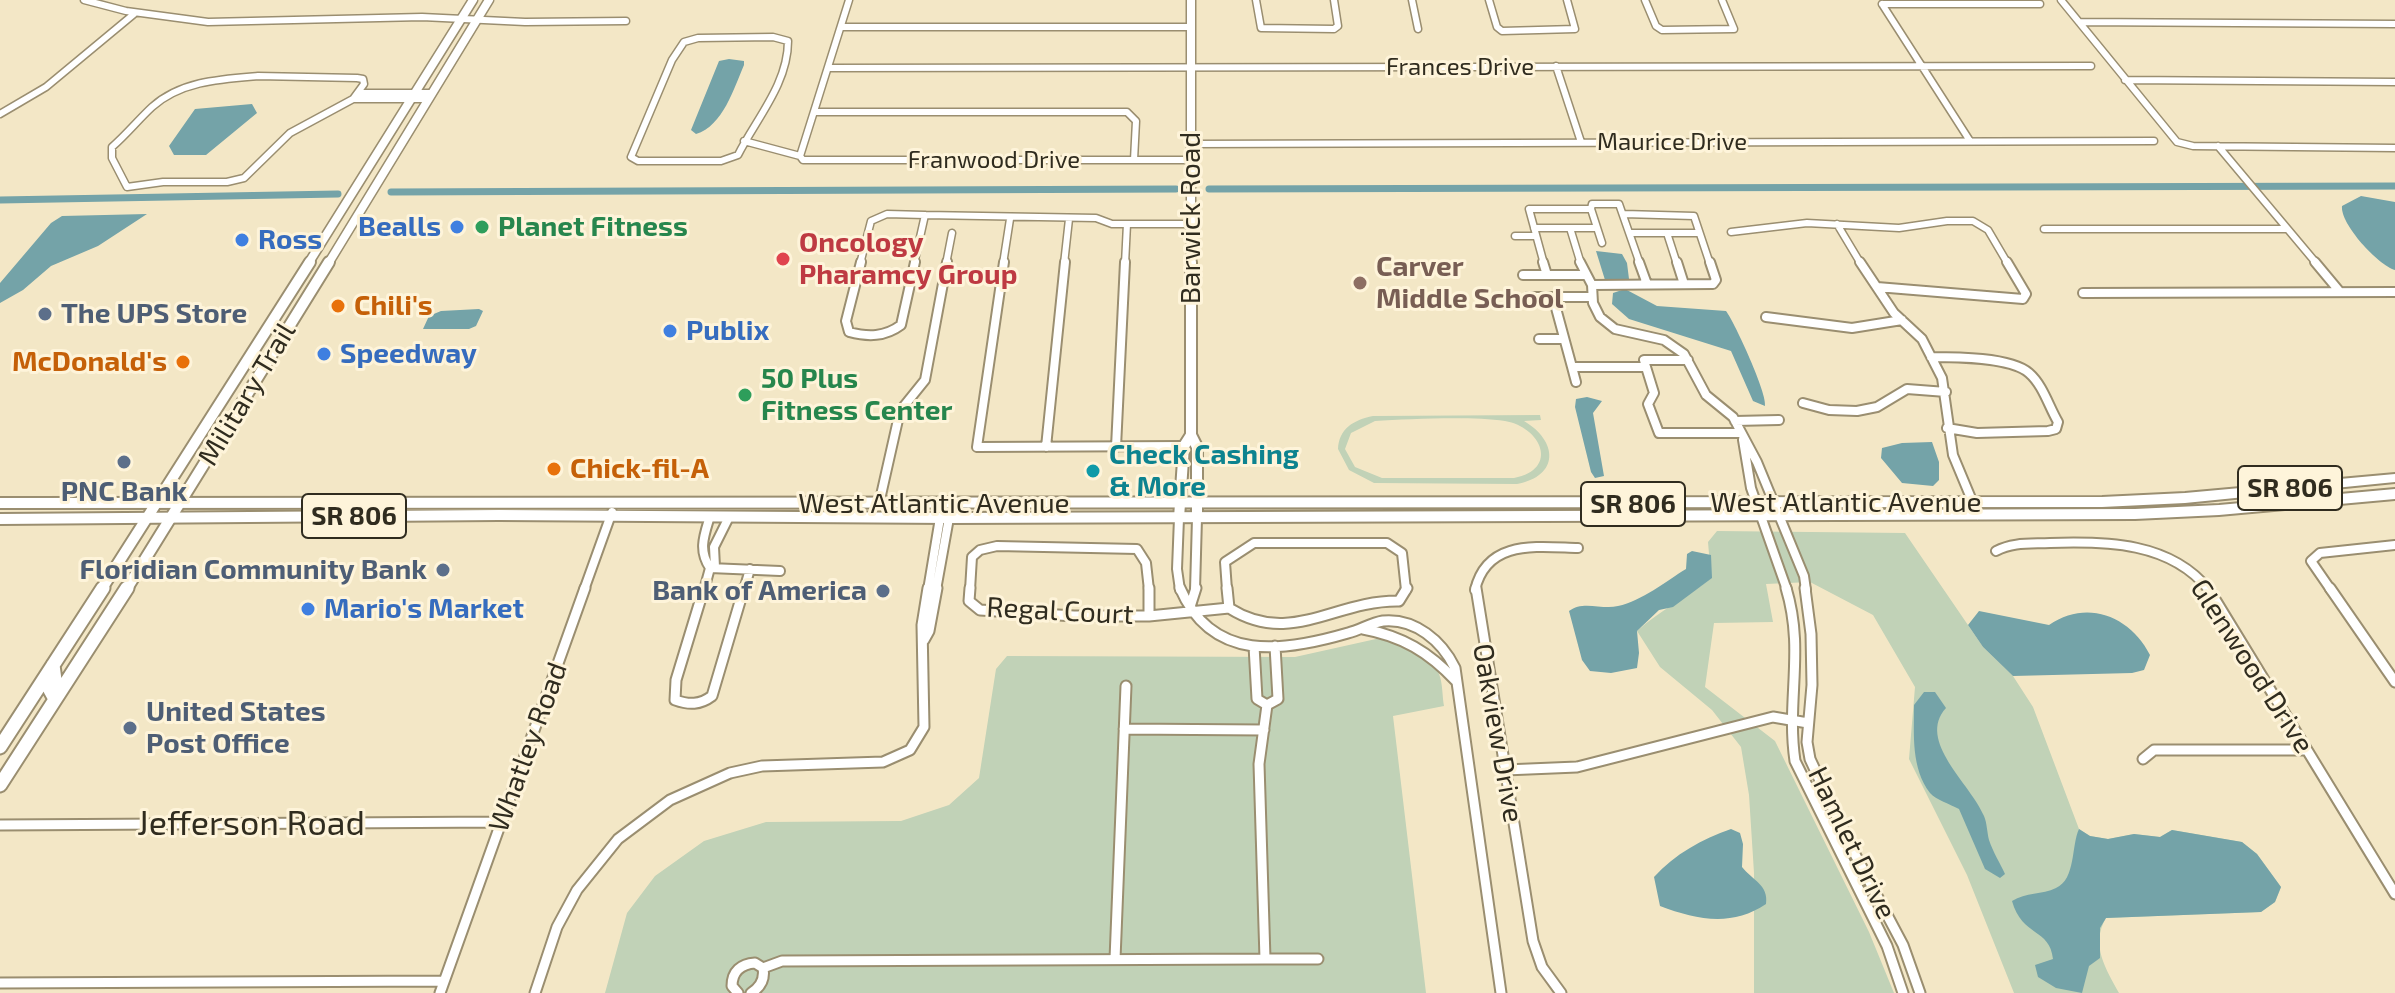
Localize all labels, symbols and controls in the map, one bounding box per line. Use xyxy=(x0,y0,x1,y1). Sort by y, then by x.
street label: Frances Drive xyxy=(1386,53,1534,81)
street label: Maurice Drive xyxy=(1597,128,1747,156)
street label: Barwick Road xyxy=(1174,132,1208,304)
street label: Franwood Drive xyxy=(908,146,1080,174)
place label: Bealls xyxy=(358,210,441,244)
place label: Planet Fitness xyxy=(498,210,688,244)
marker: Bealls xyxy=(448,218,466,236)
marker: Planet Fitness xyxy=(473,218,491,236)
place label: Ross xyxy=(258,223,322,257)
place label: Oncology Pharamcy Group xyxy=(799,226,1018,292)
marker: Ross xyxy=(233,231,251,249)
marker: Oncology Pharamcy Group xyxy=(774,250,792,268)
place label: Carver Middle School xyxy=(1376,250,1564,316)
marker: Carver Middle School xyxy=(1351,274,1369,292)
place label: Chili's xyxy=(354,289,433,323)
place label: The UPS Store xyxy=(61,297,247,331)
marker: Chili's xyxy=(329,297,347,315)
marker: The UPS Store xyxy=(36,305,54,323)
place label: Publix xyxy=(686,314,769,348)
street label: Military Trail xyxy=(191,317,303,471)
marker: Publix xyxy=(661,322,679,340)
place label: Speedway xyxy=(340,337,477,371)
place label: McDonald's xyxy=(12,345,167,379)
marker: Speedway xyxy=(315,345,333,363)
marker: McDonald's xyxy=(174,353,192,371)
place label: 50 Plus Fitness Center xyxy=(761,362,953,428)
marker: 50 Plus Fitness Center xyxy=(736,386,754,404)
place label: Check Cashing & More xyxy=(1109,438,1299,504)
place label: Chick-fil-A xyxy=(570,452,709,486)
marker: PNC Bank xyxy=(115,453,133,471)
marker: Chick-fil-A xyxy=(545,460,563,478)
marker: Check Cashing & More xyxy=(1084,462,1102,480)
road number: SR 806 xyxy=(2238,466,2342,510)
place label: PNC Bank xyxy=(61,475,187,509)
road number: SR 806 xyxy=(1581,482,1685,526)
street label: West Atlantic Avenue xyxy=(1710,486,1982,520)
street label: West Atlantic Avenue xyxy=(798,487,1070,521)
road number: SR 806 xyxy=(302,494,406,538)
place label: Floridian Community Bank xyxy=(80,553,427,587)
marker: Floridian Community Bank xyxy=(434,561,452,579)
street label: Glenwood Drive xyxy=(2183,573,2321,759)
place label: Bank of America xyxy=(652,574,867,608)
marker: Bank of America xyxy=(874,582,892,600)
street label: Regal Court xyxy=(986,590,1134,632)
place label: Mario's Market xyxy=(324,592,524,626)
marker: Mario's Market xyxy=(299,600,317,618)
street label: Oakview Drive xyxy=(1466,641,1530,825)
street label: Whatley Road xyxy=(482,658,574,836)
place label: United States Post Office xyxy=(146,695,326,761)
marker: United States Post Office xyxy=(121,719,139,737)
street label: Hamlet Drive xyxy=(1801,761,1903,925)
street label: Jefferson Road xyxy=(137,804,365,844)

